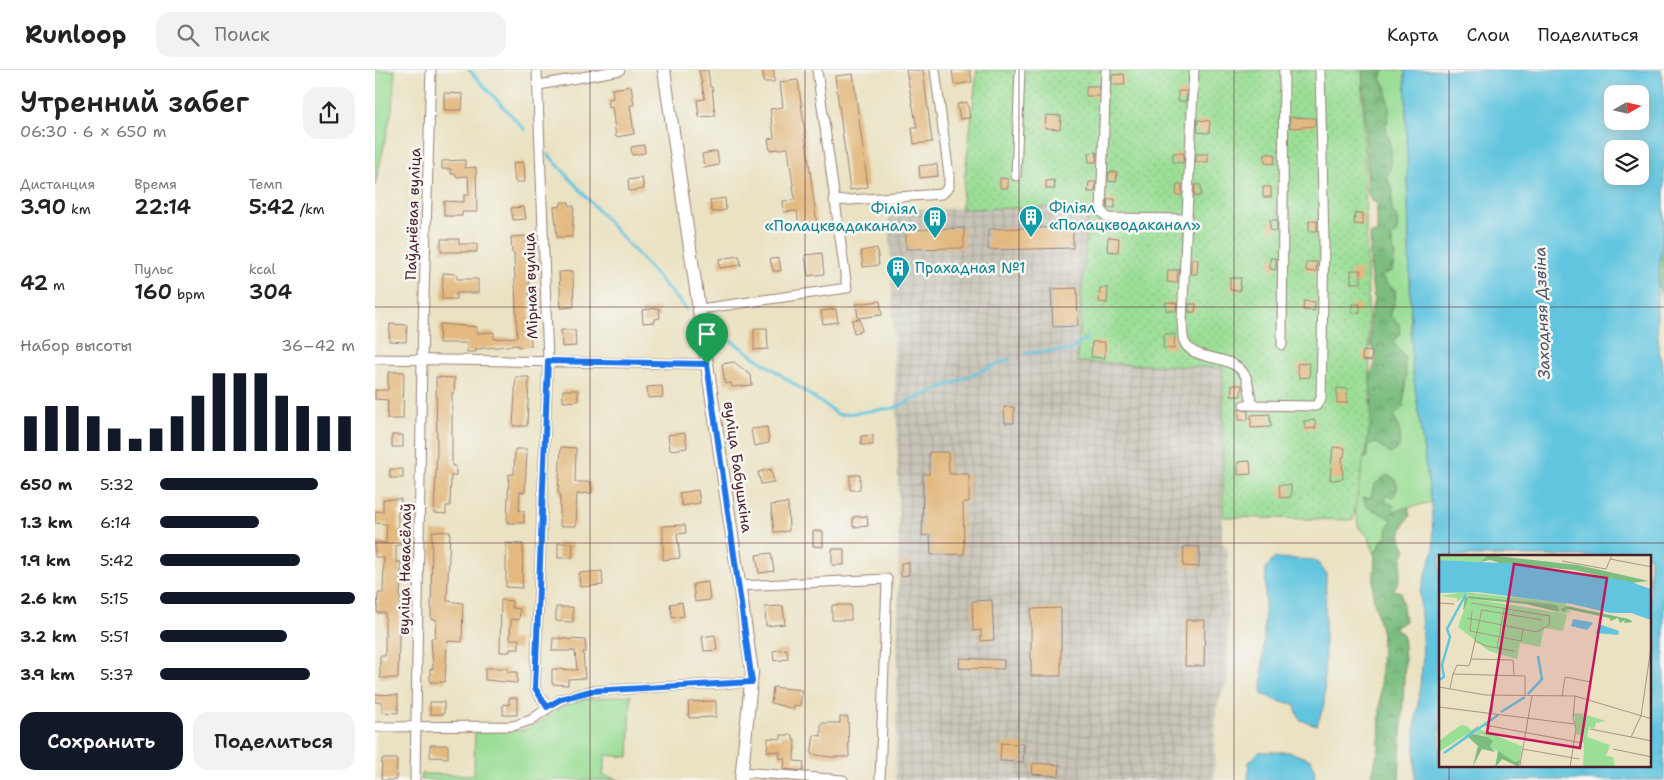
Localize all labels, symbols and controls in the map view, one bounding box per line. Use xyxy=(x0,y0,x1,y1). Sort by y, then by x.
search box xyxy=(156,12,506,57)
text: Runloop xyxy=(25,19,126,51)
icon: search xyxy=(174,21,202,49)
text: Поиск xyxy=(214,22,270,47)
text: Карта xyxy=(1387,23,1438,47)
text: Слои xyxy=(1466,23,1510,47)
text: Поделиться xyxy=(1538,23,1639,47)
text: Утренний забег xyxy=(20,83,249,121)
north arrow xyxy=(1604,85,1649,130)
map controls xyxy=(1604,85,1649,185)
button: share xyxy=(303,87,355,139)
text: 06:30 · 6 × 650 m xyxy=(20,121,167,142)
button: layers xyxy=(1604,140,1649,185)
street label: Паўднёвая вуліца xyxy=(401,147,425,281)
text: Дистанция xyxy=(20,175,95,193)
text: Время xyxy=(134,175,177,193)
text: Темп xyxy=(249,175,283,193)
text: 3.90 xyxy=(20,193,66,221)
text: 22:14 xyxy=(134,193,191,221)
text: 5:42 xyxy=(249,193,295,221)
place label: Філіял «Полацкводаканал» xyxy=(1049,198,1200,235)
place label: Філіял «Полацквадаканал» xyxy=(765,199,918,236)
text: km xyxy=(66,200,91,218)
text: /km xyxy=(295,200,325,218)
building icon: Філіял «Полацкводаканал» xyxy=(1018,204,1044,238)
building icon: Філіял «Полацквадаканал» xyxy=(922,205,948,239)
street label: Мірная вуліца xyxy=(519,232,543,339)
water label: Заходняя Дзвіна xyxy=(1529,246,1555,380)
building icon: Прахадная №1 xyxy=(885,255,911,289)
place label: Прахадная №1 xyxy=(915,258,1026,278)
text: Пульс xyxy=(134,260,174,278)
text: kcal xyxy=(249,260,276,278)
text: 42 xyxy=(20,269,48,297)
text: m xyxy=(48,276,65,294)
text: 160 xyxy=(134,278,172,306)
text: 304 xyxy=(249,278,292,306)
text: bpm xyxy=(172,285,205,303)
pin xyxy=(686,313,728,364)
icon: arrive xyxy=(693,320,721,348)
text: Набор высоты xyxy=(20,335,132,356)
text: 36–42 m xyxy=(281,335,355,356)
street label: вуліца Бабушкіна xyxy=(719,400,757,535)
text: 650 m xyxy=(20,474,72,495)
text: 5:32 xyxy=(100,474,134,495)
street label: вуліца Навасёлаў xyxy=(394,503,416,635)
text: 1.3 km xyxy=(20,512,73,533)
text: 6:14 xyxy=(100,512,131,533)
text: 1.9 km xyxy=(20,550,71,571)
text: 5:42 xyxy=(100,550,134,571)
inset map xyxy=(1439,555,1651,768)
text: 2.6 km xyxy=(20,588,77,609)
text: 5:15 xyxy=(100,588,129,609)
text: 3.2 km xyxy=(20,626,77,647)
text: 5:51 xyxy=(100,626,129,647)
text: 3.9 km xyxy=(20,664,75,685)
text: 5:37 xyxy=(100,664,134,685)
button: Сохранить xyxy=(20,712,183,770)
button: Поделиться xyxy=(193,712,355,770)

